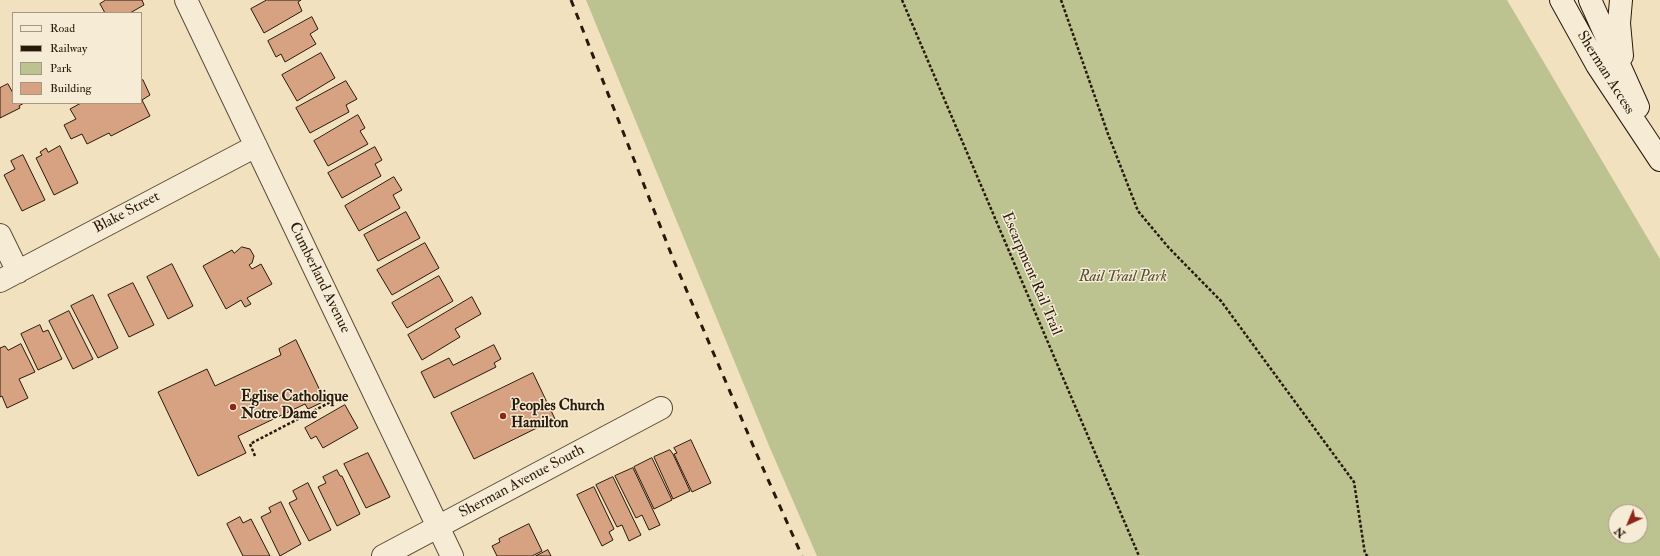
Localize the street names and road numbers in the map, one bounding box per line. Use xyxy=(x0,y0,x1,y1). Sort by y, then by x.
street label: Sherman Access xyxy=(1572,28,1638,118)
street label: Blake Street xyxy=(91,188,163,238)
street label: Escarpment Rail Trail xyxy=(997,210,1065,338)
street label: Cumberland Avenue xyxy=(284,220,354,336)
street label: Sherman Avenue South xyxy=(456,441,588,523)

